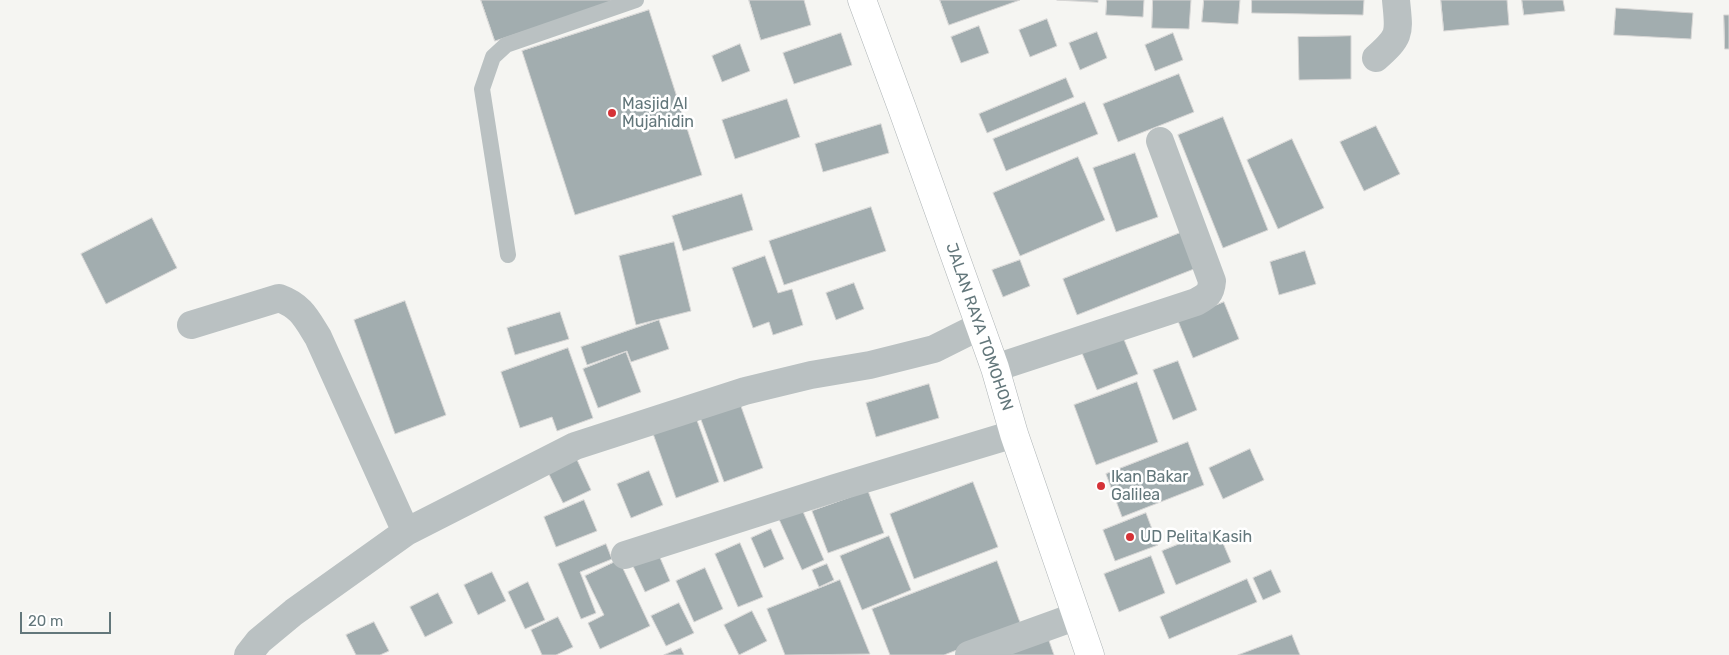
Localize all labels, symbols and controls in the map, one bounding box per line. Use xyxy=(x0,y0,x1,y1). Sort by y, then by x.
place label: Masjid Al Mujahidin xyxy=(622,94,694,132)
marker: Masjid Al Mujahidin xyxy=(606,107,618,119)
street label: JALAN RAYA TOMOHON xyxy=(941,241,1017,413)
place label: Ikan Bakar Galilea xyxy=(1111,467,1188,505)
marker: Ikan Bakar Galilea xyxy=(1095,480,1107,492)
place label: UD Pelita Kasih xyxy=(1140,527,1252,547)
marker: UD Pelita Kasih xyxy=(1124,531,1136,543)
scale bar xyxy=(22,602,114,634)
text: 20 m xyxy=(28,612,63,630)

